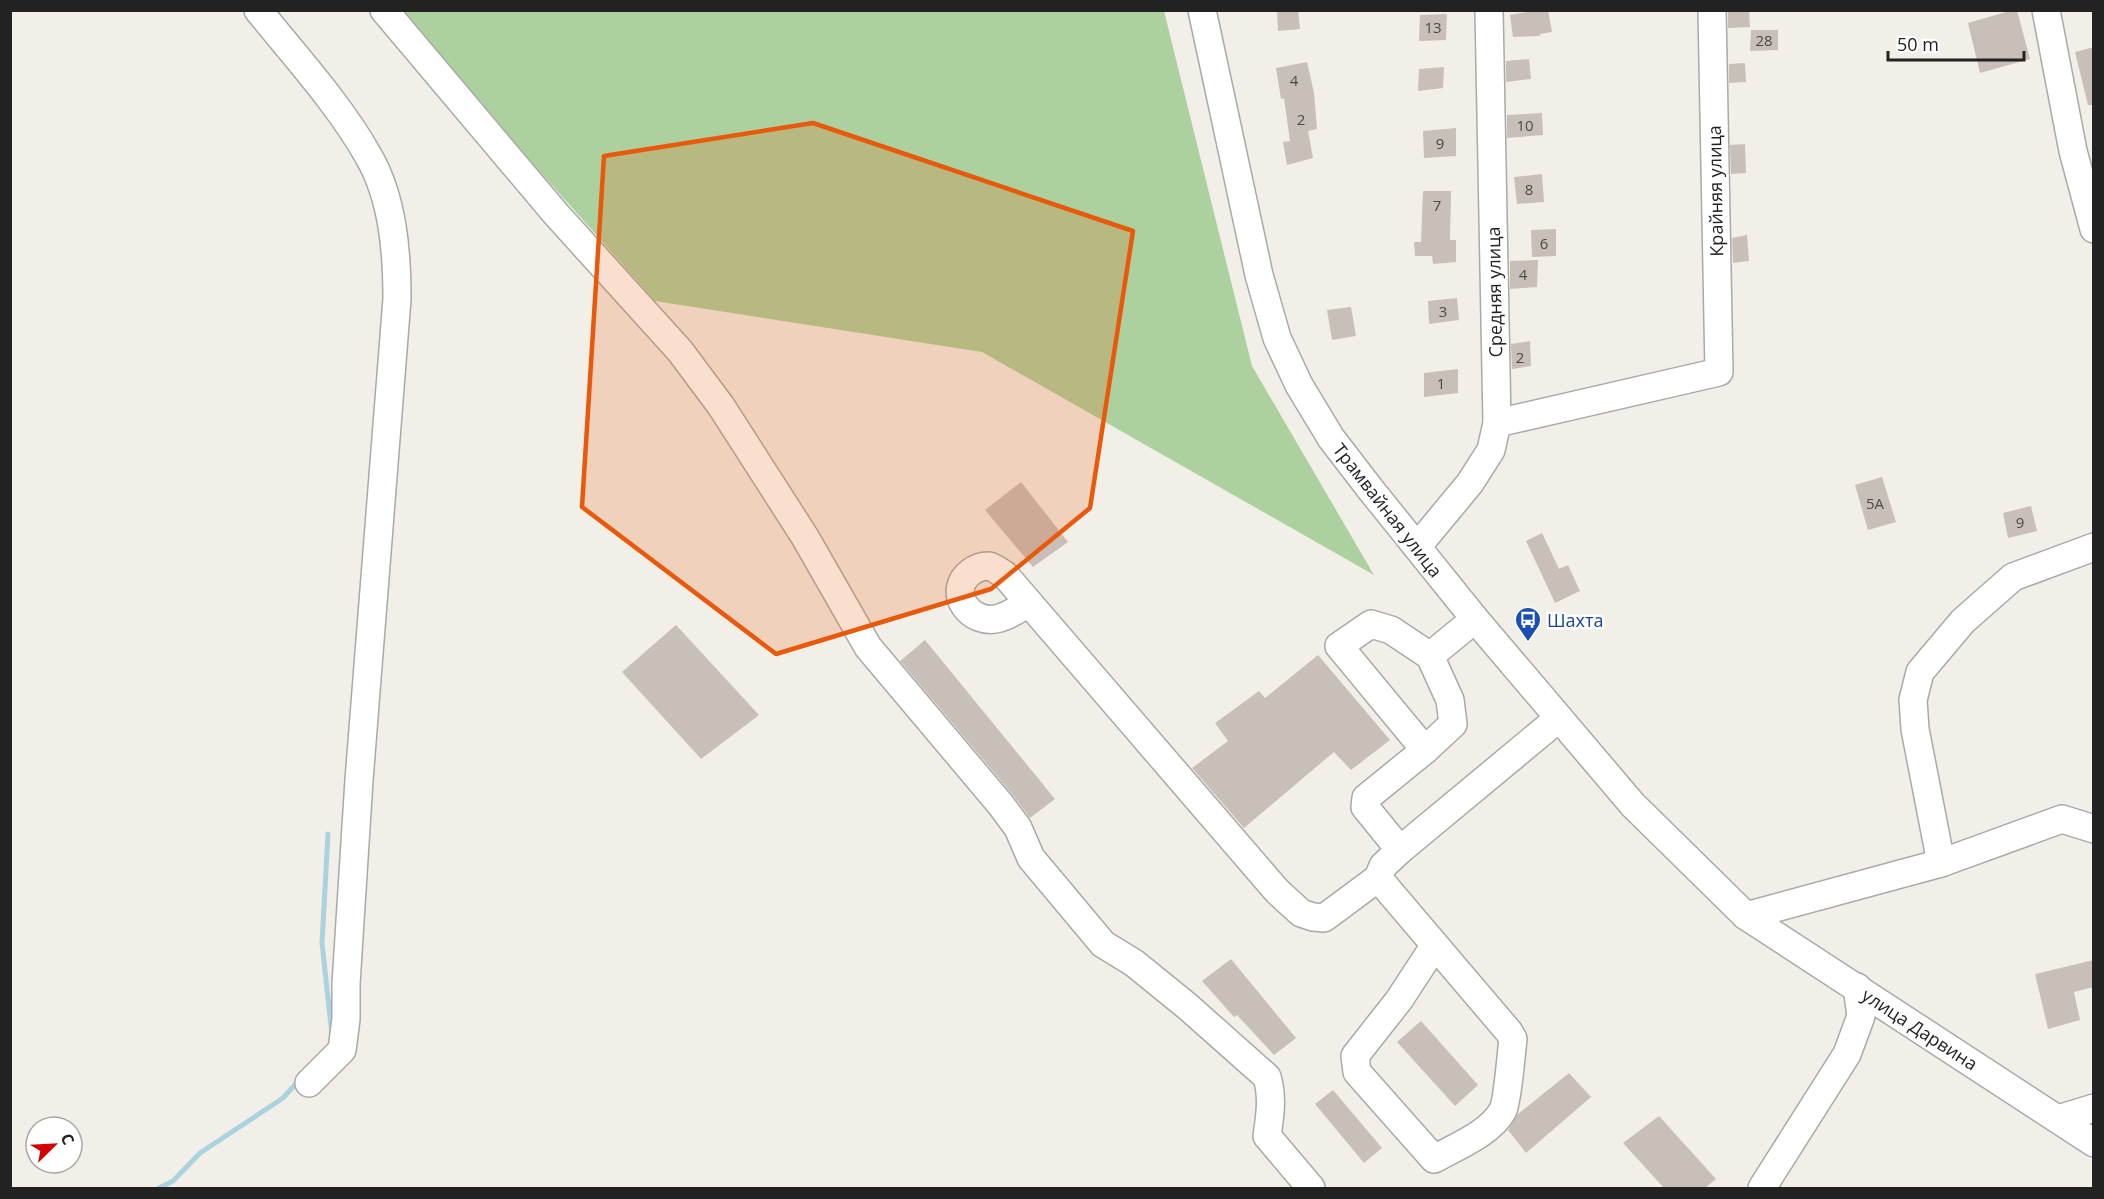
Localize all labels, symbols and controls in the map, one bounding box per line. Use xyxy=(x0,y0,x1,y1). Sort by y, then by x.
house number: 13 xyxy=(1424,17,1442,37)
scale bar xyxy=(1888,24,2024,62)
house number: 28 xyxy=(1755,30,1773,50)
text: 50 m xyxy=(1897,32,1939,56)
house number: 4 xyxy=(1290,70,1299,90)
house number: 2 xyxy=(1297,109,1305,129)
house number: 10 xyxy=(1516,115,1534,135)
street label: Крайняя улица xyxy=(1702,125,1728,257)
house number: 9 xyxy=(1436,133,1444,153)
house number: 8 xyxy=(1525,179,1533,199)
house number: 7 xyxy=(1433,195,1441,215)
street label: Средняя улица xyxy=(1481,226,1507,358)
house number: 6 xyxy=(1540,233,1548,253)
house number: 4 xyxy=(1519,264,1528,284)
house number: 3 xyxy=(1439,301,1447,321)
house number: 2 xyxy=(1516,347,1524,367)
house number: 1 xyxy=(1437,373,1445,393)
street label: Трамвайная улица xyxy=(1328,438,1448,582)
house number: 5А xyxy=(1866,493,1885,513)
house number: 9 xyxy=(2016,512,2024,532)
bus stop icon: Шахта xyxy=(1513,605,1543,643)
place label: Шахта xyxy=(1547,608,1603,632)
street label: улица Дарвина xyxy=(1858,983,1982,1075)
north arrow xyxy=(24,1115,84,1175)
text: С xyxy=(56,1130,80,1148)

